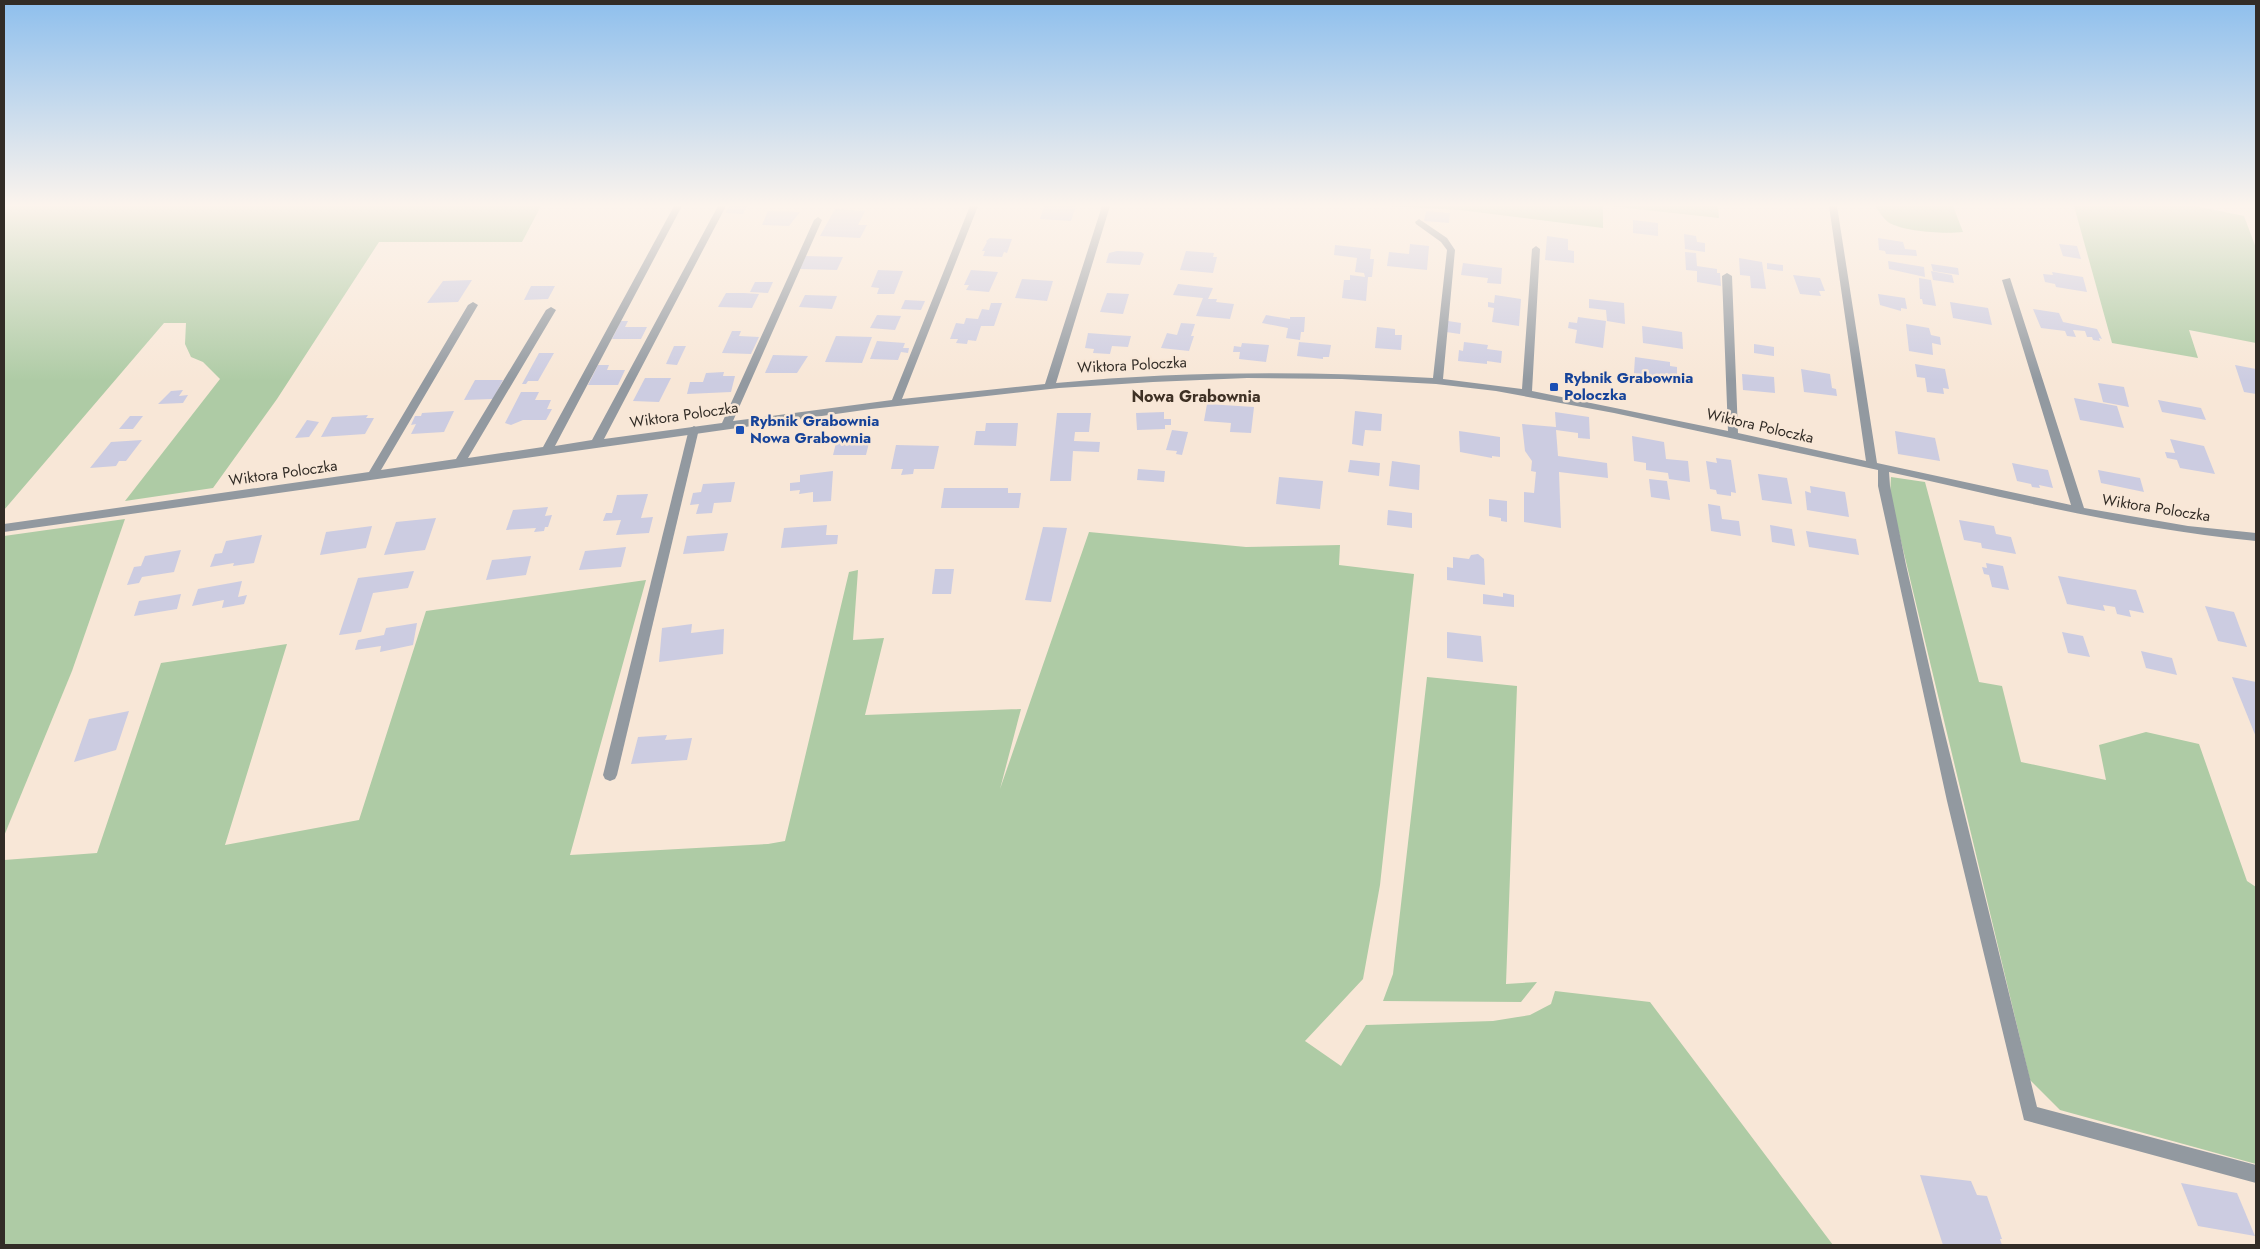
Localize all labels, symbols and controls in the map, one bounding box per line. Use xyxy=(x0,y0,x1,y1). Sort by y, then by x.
street label: Wiktora Poloczka xyxy=(1077,351,1187,379)
place label: Rybnik Grabownia Poloczka xyxy=(1564,367,1693,406)
marker: Rybnik Grabownia Poloczka xyxy=(1548,381,1560,393)
district label: Nowa Grabownia xyxy=(1131,385,1261,408)
street label: Wiktora Poloczka xyxy=(628,396,740,434)
street label: Wiktora Poloczka xyxy=(1704,403,1816,449)
place label: Rybnik Grabownia Nowa Grabownia xyxy=(750,410,879,449)
marker: Rybnik Grabownia Nowa Grabownia xyxy=(734,424,746,436)
street label: Wiktora Poloczka xyxy=(227,454,339,492)
street label: Wiktora Poloczka xyxy=(2100,489,2212,527)

